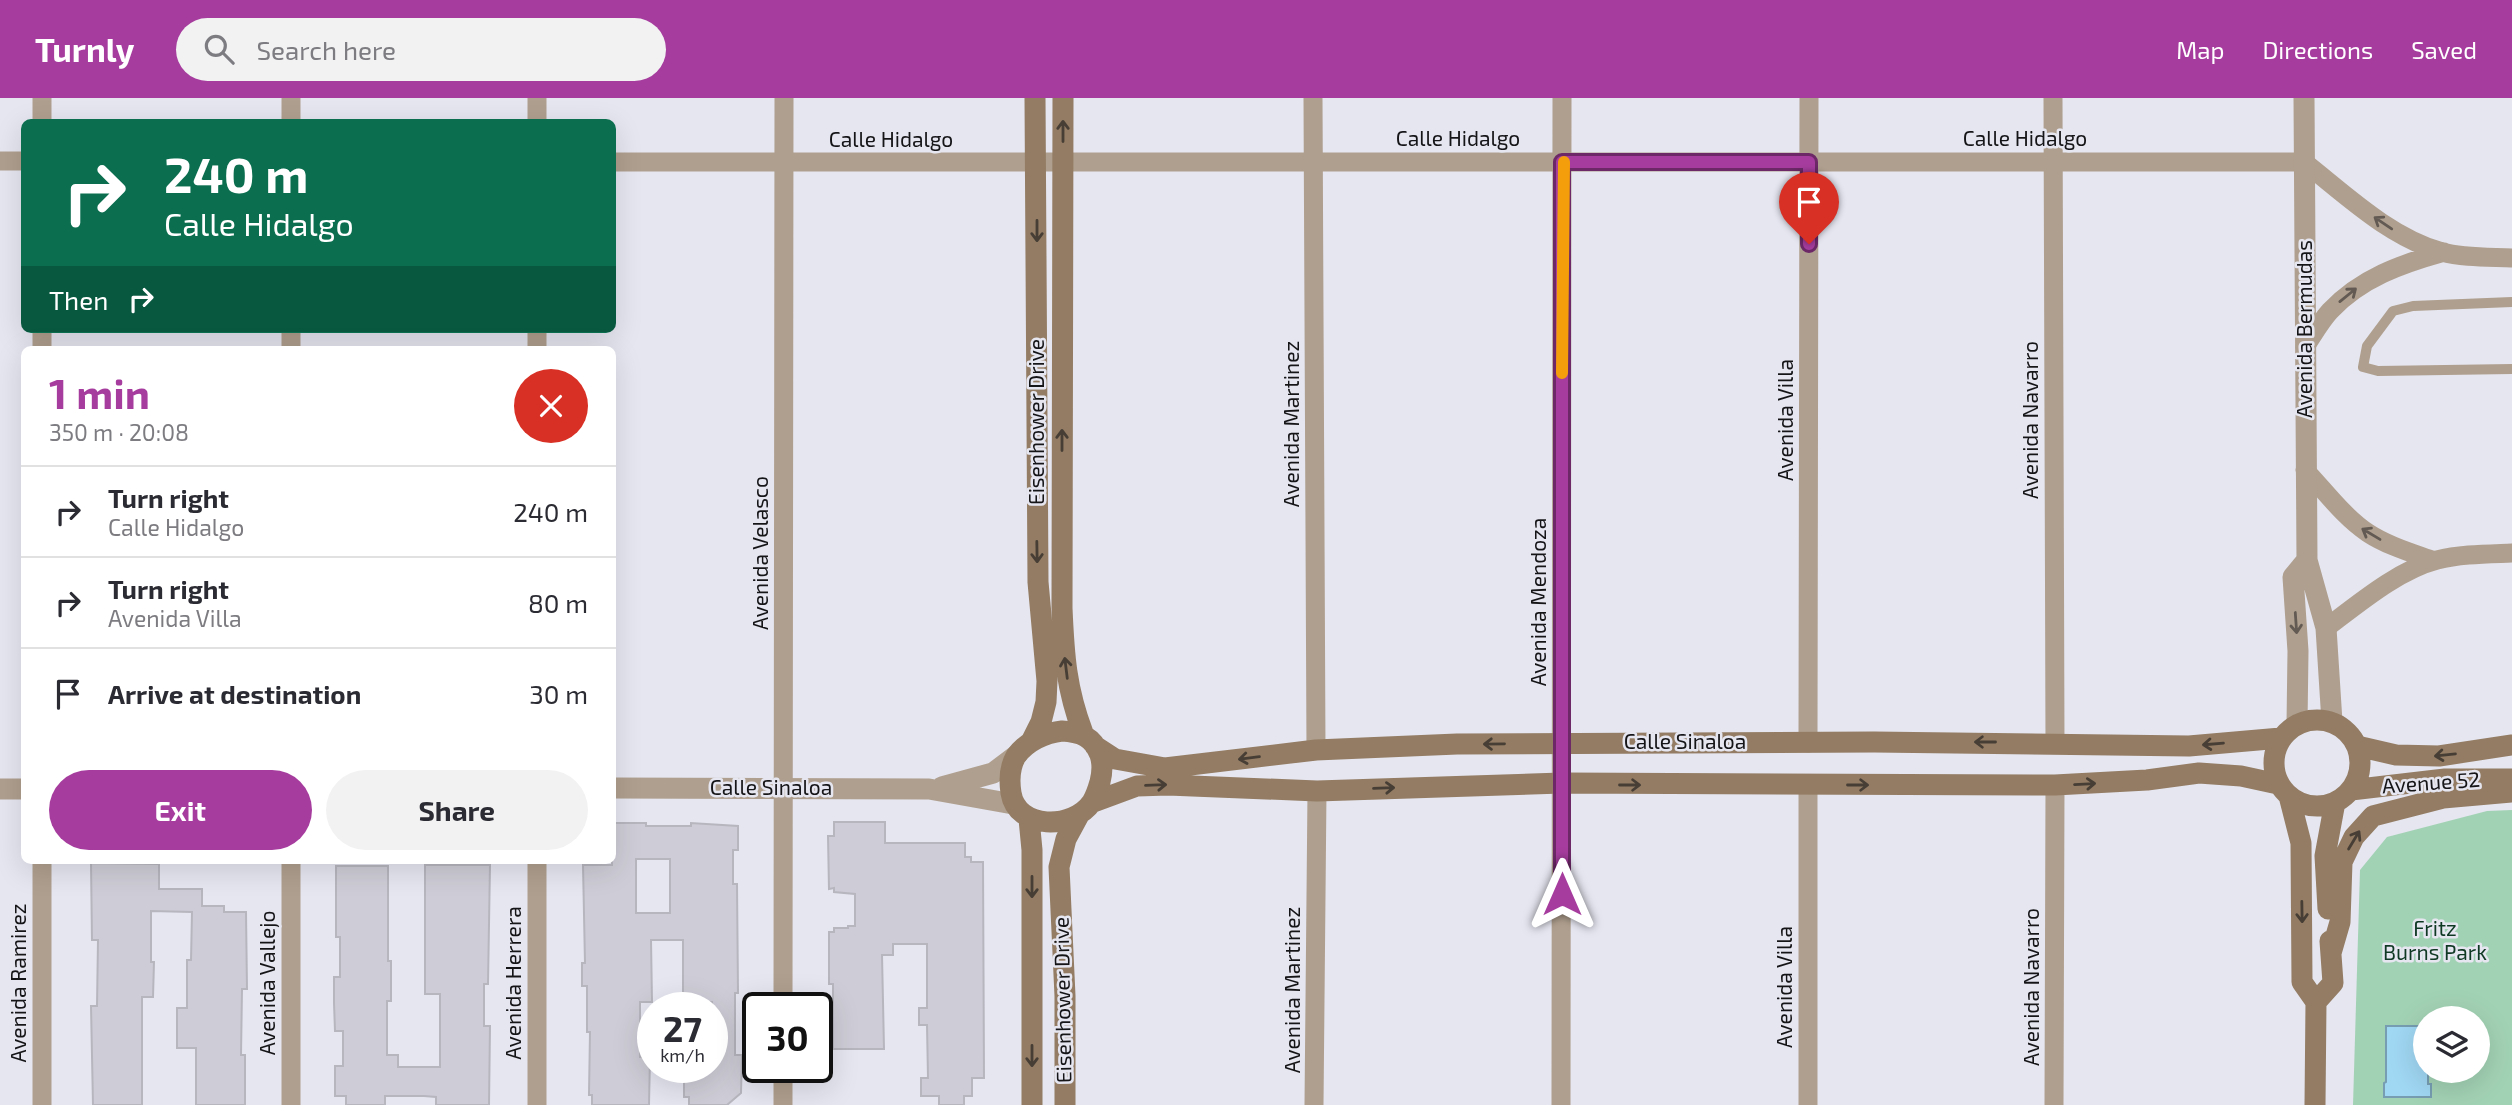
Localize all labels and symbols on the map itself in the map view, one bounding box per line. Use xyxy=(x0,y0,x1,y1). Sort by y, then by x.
one-way arrow xyxy=(1056,119,1070,142)
street label: Calle Hidalgo xyxy=(1396,125,1520,150)
street label: Calle Hidalgo xyxy=(1963,125,2087,150)
street label: Calle Hidalgo xyxy=(829,126,953,151)
pin xyxy=(1779,172,1839,244)
one-way arrow xyxy=(2373,215,2393,229)
one-way arrow xyxy=(1030,219,1044,242)
street label: Avenida Bermudas xyxy=(2291,240,2316,418)
one-way arrow xyxy=(2339,287,2357,303)
street label: Eisenhower Drive xyxy=(1023,339,1048,505)
street label: Avenida Martinez xyxy=(1278,341,1303,507)
street label: Avenida Navarro xyxy=(2017,341,2042,499)
street label: Avenida Villa xyxy=(1772,359,1797,481)
one-way arrow xyxy=(1055,429,1069,452)
street label: Avenida Velasco xyxy=(747,476,772,630)
street label: Avenida Mendoza xyxy=(1525,518,1550,686)
one-way arrow xyxy=(2362,526,2382,540)
one-way arrow xyxy=(1031,540,1044,563)
one-way arrow xyxy=(2290,612,2303,634)
one-way arrow xyxy=(1059,657,1072,679)
street label: Calle Sinaloa xyxy=(1624,728,1746,753)
one-way arrow xyxy=(1974,735,1997,749)
one-way arrow xyxy=(1482,737,1505,751)
one-way arrow xyxy=(2202,738,2225,751)
one-way arrow xyxy=(2434,748,2456,761)
one-way arrow xyxy=(1238,752,1260,765)
street label: Avenue 52 xyxy=(2381,766,2481,797)
street label: Calle Sinaloa xyxy=(710,774,832,799)
one-way arrow xyxy=(2073,777,2096,790)
one-way arrow xyxy=(1618,778,1641,792)
one-way arrow xyxy=(1846,778,1869,792)
one-way arrow xyxy=(1145,779,1168,792)
one-way arrow xyxy=(1372,782,1395,795)
one-way arrow xyxy=(2347,830,2361,850)
position arrow xyxy=(1525,857,1599,931)
one-way arrow xyxy=(1025,875,1039,898)
one-way arrow xyxy=(2295,900,2308,923)
street label: Avenida Ramirez xyxy=(5,904,30,1062)
street label: Avenida Herrera xyxy=(500,906,525,1060)
street label: Avenida Martinez xyxy=(1279,907,1304,1073)
street label: Avenida Navarro xyxy=(2018,908,2043,1066)
street label: Avenida Vallejo xyxy=(254,911,280,1055)
park label: Fritz Burns Park xyxy=(2383,915,2487,964)
street label: Eisenhower Drive xyxy=(1048,917,1075,1083)
street label: Avenida Villa xyxy=(1771,926,1796,1048)
speed limit sign: 30 xyxy=(742,992,833,1083)
one-way arrow xyxy=(1025,1045,1039,1068)

